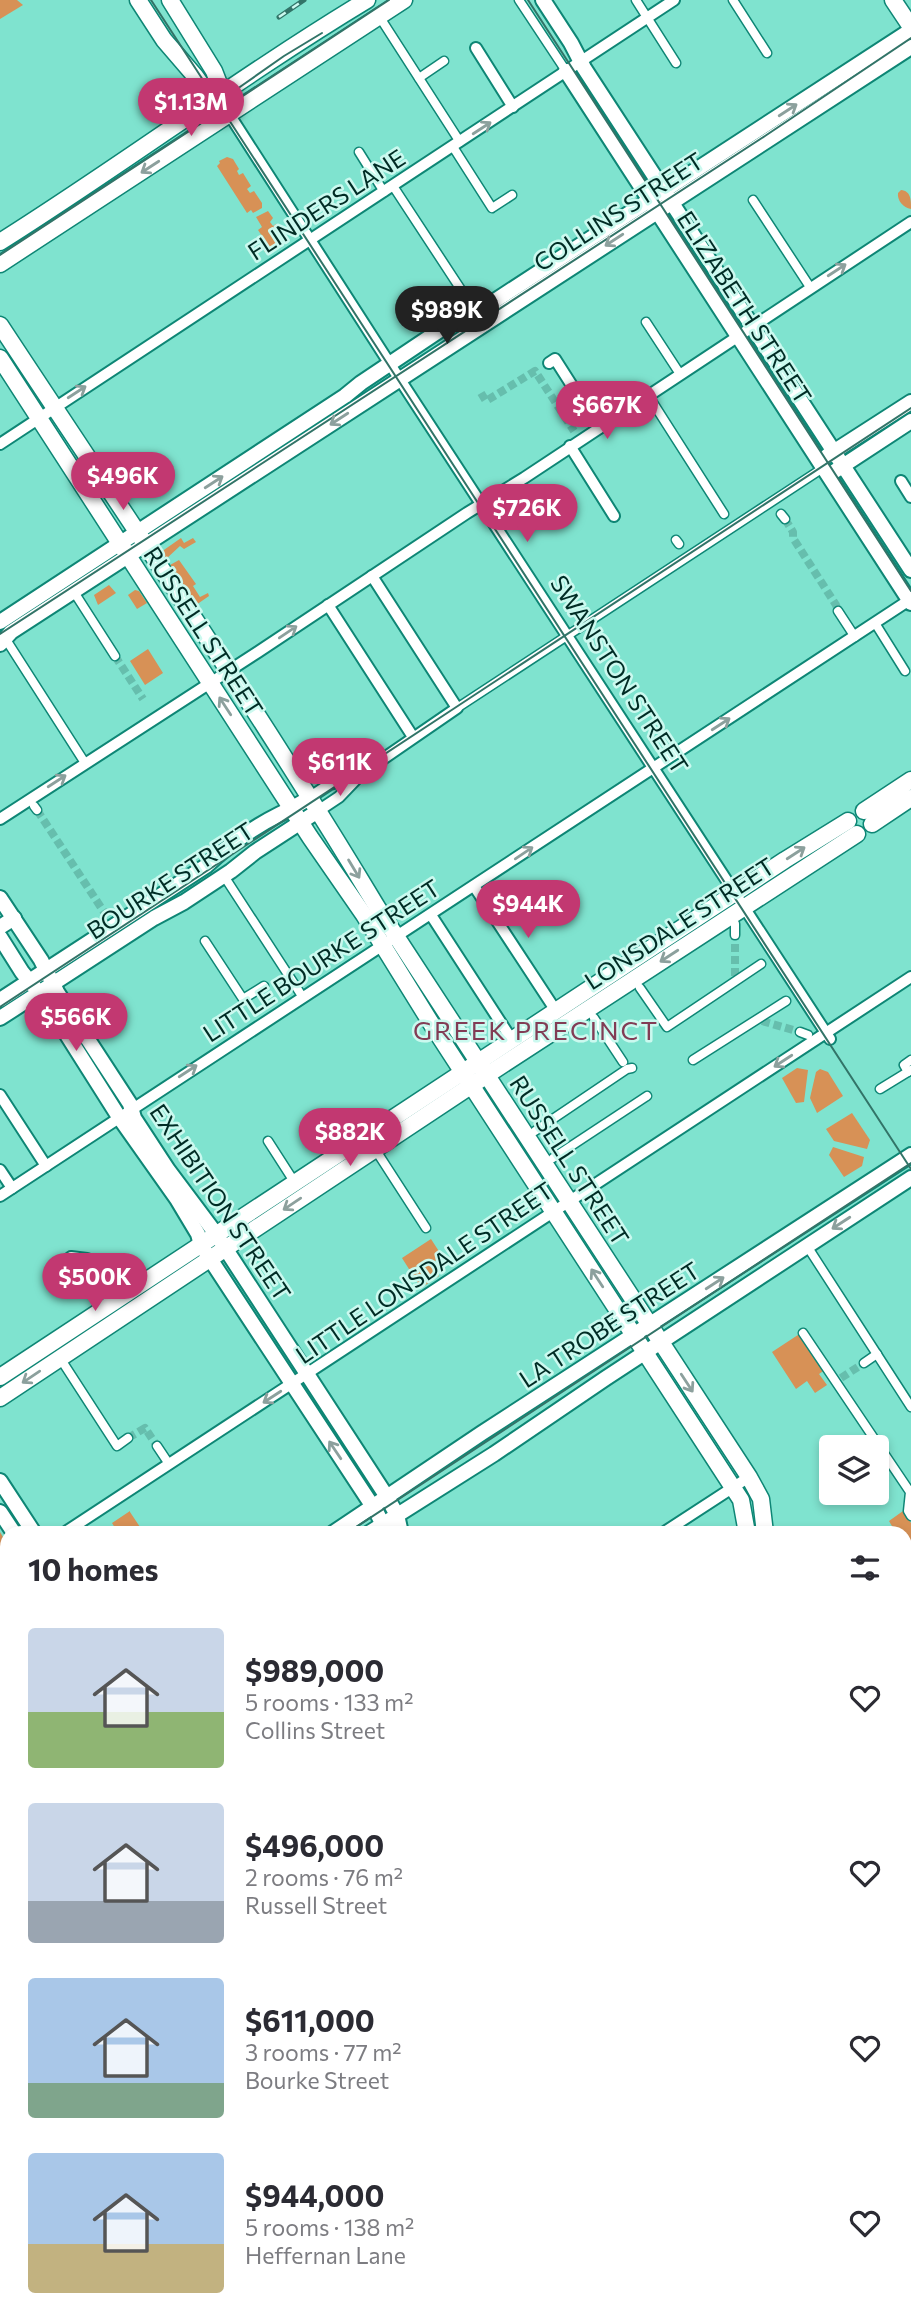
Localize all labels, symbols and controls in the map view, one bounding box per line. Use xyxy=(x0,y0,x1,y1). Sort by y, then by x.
pin: $1.13M xyxy=(134,78,248,138)
text: $1.13M xyxy=(154,87,228,115)
one-way arrow xyxy=(777,103,797,117)
one-way arrow xyxy=(471,121,491,135)
street label: FLINDERS LANE xyxy=(242,142,410,266)
street label: COLLINS STREET xyxy=(528,145,708,277)
one-way arrow xyxy=(140,160,160,174)
street label: ELIZABETH STREET xyxy=(672,205,818,409)
one-way arrow xyxy=(605,233,625,247)
one-way arrow xyxy=(826,263,846,277)
pin: $989K xyxy=(398,286,496,346)
text: $989K xyxy=(411,295,483,323)
pin: $667K xyxy=(558,382,656,441)
one-way arrow xyxy=(66,384,86,398)
text: $667K xyxy=(572,390,642,418)
one-way arrow xyxy=(329,413,349,427)
pin: $496K xyxy=(74,452,172,512)
text: $496K xyxy=(87,461,159,489)
one-way arrow xyxy=(204,475,223,489)
pin: $726K xyxy=(478,484,576,544)
text: $726K xyxy=(492,493,562,521)
street label: RUSSELL STREET xyxy=(138,541,270,721)
street label: SWANSTON STREET xyxy=(545,569,695,779)
one-way arrow xyxy=(278,625,297,639)
one-way arrow xyxy=(218,697,232,717)
one-way arrow xyxy=(711,717,730,731)
pin: $611K xyxy=(291,738,389,798)
text: $611K xyxy=(308,747,372,775)
one-way arrow xyxy=(47,774,66,788)
street label: BOURKE STREET xyxy=(81,815,259,945)
one-way arrow xyxy=(786,845,805,860)
one-way arrow xyxy=(513,846,533,860)
street label: LONSDALE STREET xyxy=(579,851,779,995)
one-way arrow xyxy=(347,859,361,879)
street label: LITTLE BOURKE STREET xyxy=(197,873,445,1047)
pin: $944K xyxy=(479,880,577,940)
text: $944K xyxy=(492,889,564,917)
one-way arrow xyxy=(660,948,679,963)
pin: $566K xyxy=(27,993,125,1053)
text: $566K xyxy=(40,1002,112,1030)
district label: GREEK PRECINCT xyxy=(413,1014,659,1045)
one-way arrow xyxy=(774,1054,793,1068)
one-way arrow xyxy=(178,1064,198,1078)
street label: RUSSELL STREET xyxy=(504,1070,636,1250)
street label: EXHIBITION STREET xyxy=(144,1098,298,1306)
pin: $882K xyxy=(301,1108,399,1168)
text: $882K xyxy=(315,1117,385,1145)
street label: LITTLE LONSDALE STREET xyxy=(290,1175,558,1369)
one-way arrow xyxy=(283,1197,302,1211)
one-way arrow xyxy=(832,1216,852,1230)
pin: $500K xyxy=(46,1254,144,1313)
street label: LA TROBE STREET xyxy=(513,1255,705,1393)
text: $500K xyxy=(58,1262,132,1290)
one-way arrow xyxy=(590,1269,604,1289)
one-way arrow xyxy=(705,1275,724,1290)
one-way arrow xyxy=(21,1371,41,1385)
one-way arrow xyxy=(680,1373,694,1392)
one-way arrow xyxy=(262,1391,282,1405)
map controls xyxy=(819,1435,889,1505)
button: layers xyxy=(819,1435,889,1505)
one-way arrow xyxy=(328,1441,342,1460)
icon: filters xyxy=(846,1549,884,1587)
text: 10 homes xyxy=(28,1550,158,1587)
text: $989,000 xyxy=(245,1651,384,1688)
icon: home xyxy=(84,1656,168,1740)
icon: heart xyxy=(846,1679,884,1717)
text: 5 rooms · 133 m² xyxy=(245,1688,413,1716)
text: Collins Street xyxy=(245,1716,385,1744)
text: $496,000 xyxy=(245,1826,384,1863)
icon: home xyxy=(84,1831,168,1915)
icon: heart xyxy=(846,1854,884,1892)
text: 2 rooms · 76 m² xyxy=(245,1863,403,1891)
text: Russell Street xyxy=(245,1891,387,1919)
text: $611,000 xyxy=(245,2001,375,2038)
icon: home xyxy=(84,2006,168,2090)
icon: heart xyxy=(846,2029,884,2067)
text: 3 rooms · 77 m² xyxy=(245,2038,402,2066)
text: Bourke Street xyxy=(245,2066,389,2094)
text: $944,000 xyxy=(245,2176,384,2213)
icon: home xyxy=(84,2181,168,2265)
icon: heart xyxy=(846,2204,884,2242)
text: 5 rooms · 138 m² xyxy=(245,2213,414,2241)
text: Heffernan Lane xyxy=(245,2241,406,2269)

